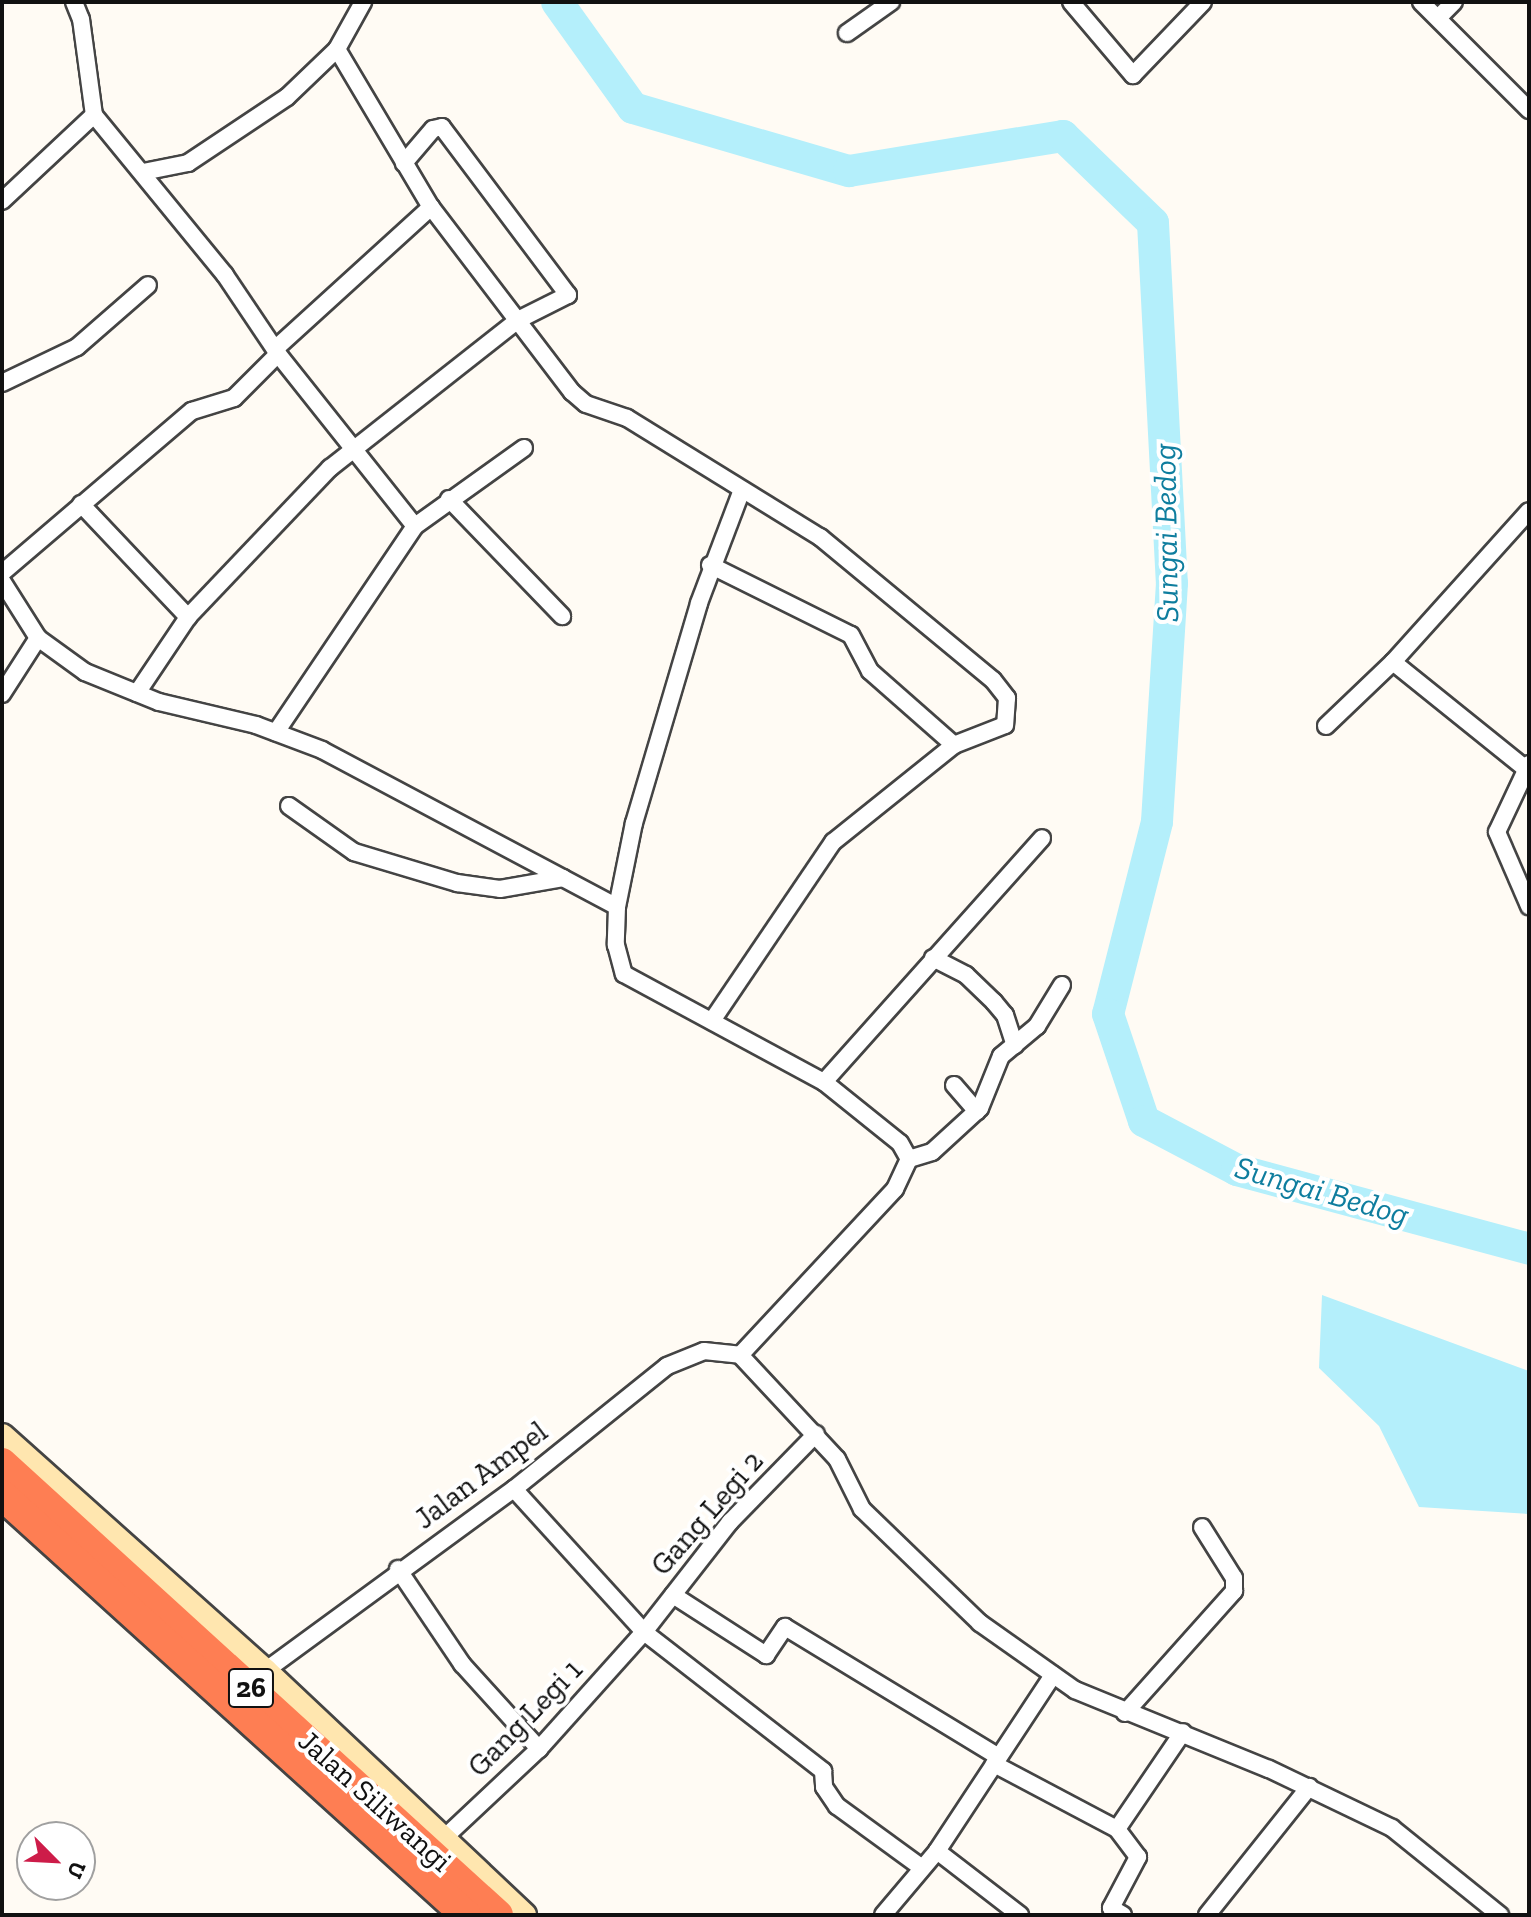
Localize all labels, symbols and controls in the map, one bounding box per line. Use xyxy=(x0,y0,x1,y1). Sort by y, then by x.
water label: Sungai Bedog xyxy=(1145,443,1187,623)
water label: Sungai Bedog xyxy=(1231,1148,1413,1234)
street label: Jalan Ampel xyxy=(407,1413,555,1537)
street label: Gang Legi 2 xyxy=(643,1443,771,1583)
street label: Gang Legi 1 xyxy=(460,1652,590,1784)
road number: 26 xyxy=(227,1664,275,1712)
street label: Jalan Siliwangi xyxy=(291,1723,459,1879)
north arrow xyxy=(16,1821,96,1901)
text: U xyxy=(61,1857,92,1883)

